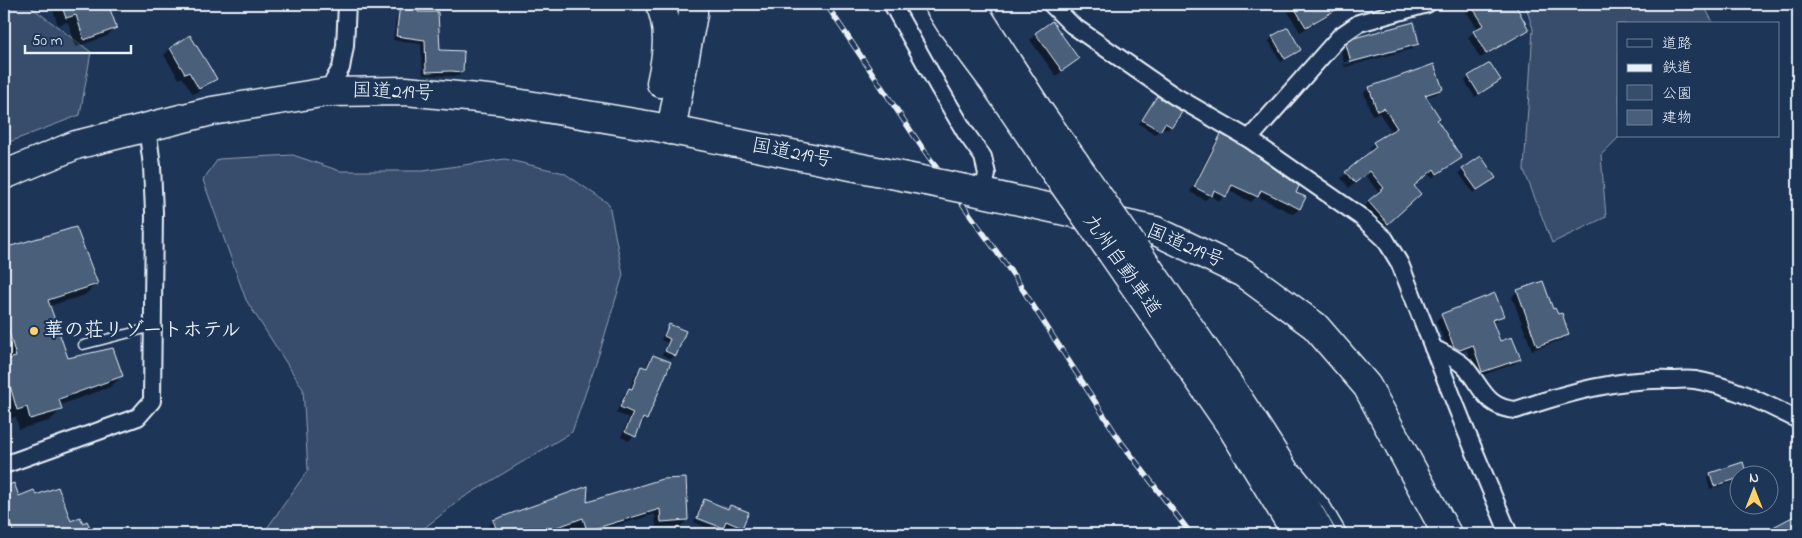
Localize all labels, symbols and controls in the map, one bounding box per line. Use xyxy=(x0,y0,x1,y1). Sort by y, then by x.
scale bar xyxy=(25,22,131,54)
legend xyxy=(1617,22,1780,138)
text: 50 m xyxy=(32,30,63,52)
text: 道路 xyxy=(1662,33,1692,55)
text: 鉄道 xyxy=(1662,57,1692,79)
street label: 国道219号 xyxy=(351,77,435,109)
text: 公園 xyxy=(1662,83,1692,105)
text: 建物 xyxy=(1662,107,1692,129)
street label: 国道219号 xyxy=(749,132,835,176)
street label: 九州自動車道 xyxy=(1075,209,1167,323)
street label: 国道219号 xyxy=(1141,218,1229,276)
place label: 華の荘リゾートホテル xyxy=(44,317,241,346)
marker: 華の荘リゾートホテル xyxy=(28,325,40,337)
north arrow xyxy=(1730,466,1780,516)
text: N xyxy=(1749,468,1759,489)

